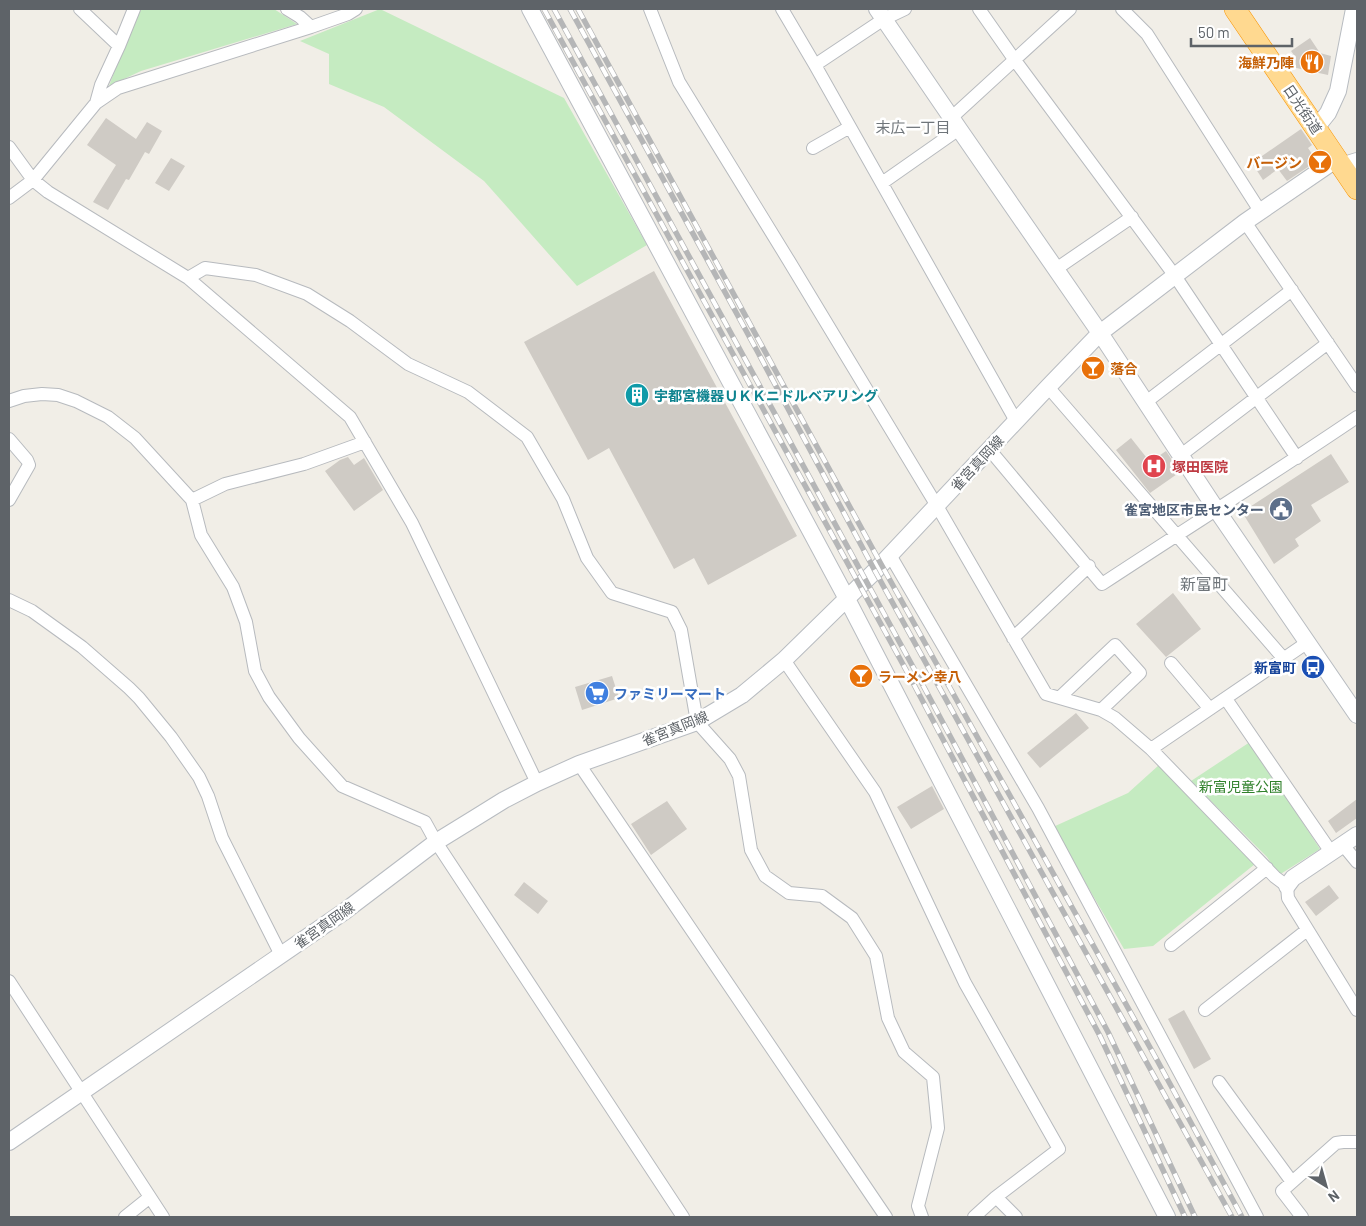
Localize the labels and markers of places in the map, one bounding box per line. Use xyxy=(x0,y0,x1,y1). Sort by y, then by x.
restaurant icon: 海鮮乃陣 xyxy=(1299,49,1325,75)
place label: 海鮮乃陣 xyxy=(1238,54,1294,71)
bar icon: バージン xyxy=(1307,149,1333,175)
place label: バージン xyxy=(1246,154,1302,171)
bar icon: 落合 xyxy=(1080,355,1106,381)
place label: 落合 xyxy=(1110,360,1138,377)
building icon: 宇都宮機器ＵＫＫニドルベアリング xyxy=(624,382,650,408)
place label: 宇都宮機器ＵＫＫニドルベアリング xyxy=(654,387,878,404)
hospital icon: 塚田医院 xyxy=(1141,453,1167,479)
place label: 塚田医院 xyxy=(1172,458,1228,475)
public building icon: 雀宮地区市民センター xyxy=(1268,496,1294,522)
place label: 雀宮地区市民センター xyxy=(1124,501,1264,518)
bus stop icon: 新富町 xyxy=(1300,654,1326,680)
place label: 新富町 xyxy=(1254,659,1296,676)
bar icon: ラーメン幸八 xyxy=(848,663,874,689)
place label: ラーメン幸八 xyxy=(878,668,961,685)
supermarket icon: ファミリーマート xyxy=(584,680,610,706)
place label: ファミリーマート xyxy=(614,685,726,702)

